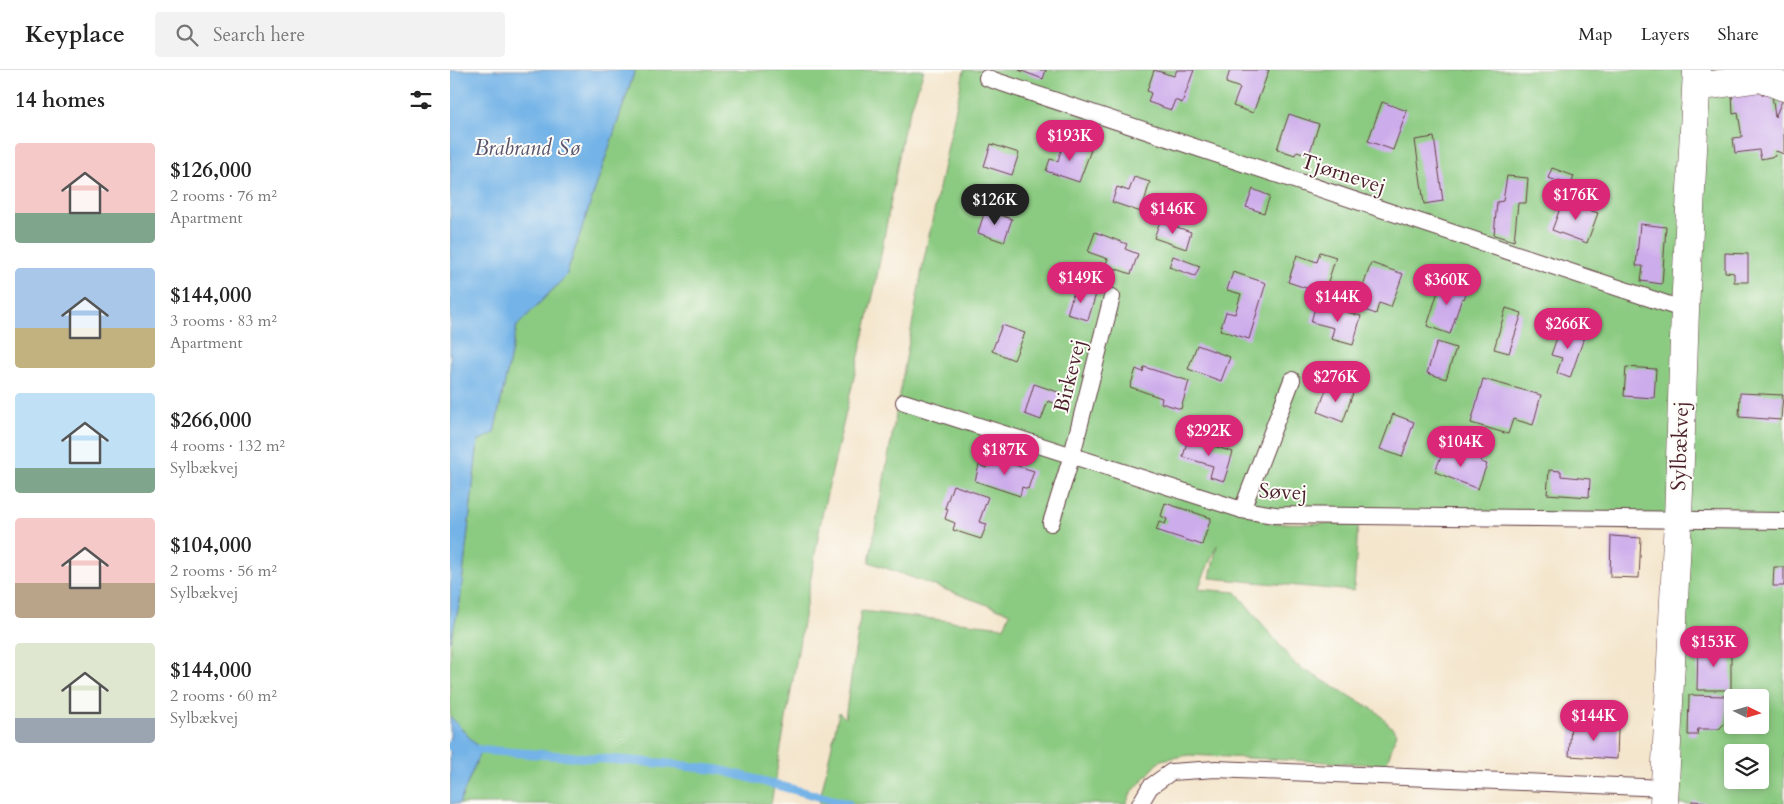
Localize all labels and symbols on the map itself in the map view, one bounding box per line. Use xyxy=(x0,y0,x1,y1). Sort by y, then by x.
pin: $193K xyxy=(1035,119,1105,162)
water label: Brabrand Sø xyxy=(474,133,581,163)
street label: Tjørnevej xyxy=(1296,147,1390,201)
pin: $176K xyxy=(1541,178,1611,221)
pin: $126K xyxy=(960,184,1030,226)
pin: $146K xyxy=(1138,192,1208,235)
pin: $149K xyxy=(1046,262,1116,304)
pin: $360K xyxy=(1412,264,1482,306)
pin: $144K xyxy=(1303,280,1373,323)
pin: $266K xyxy=(1533,308,1603,350)
street label: Birkevej xyxy=(1047,336,1093,416)
pin: $276K xyxy=(1301,360,1371,403)
street label: Sylbækvej xyxy=(1664,401,1696,491)
pin: $292K xyxy=(1174,414,1244,457)
pin: $104K xyxy=(1426,426,1496,468)
pin: $187K xyxy=(970,434,1040,476)
street label: Søvej xyxy=(1258,476,1308,508)
pin: $153K xyxy=(1679,626,1749,668)
north arrow xyxy=(1724,689,1769,734)
pin: $144K xyxy=(1559,700,1629,742)

